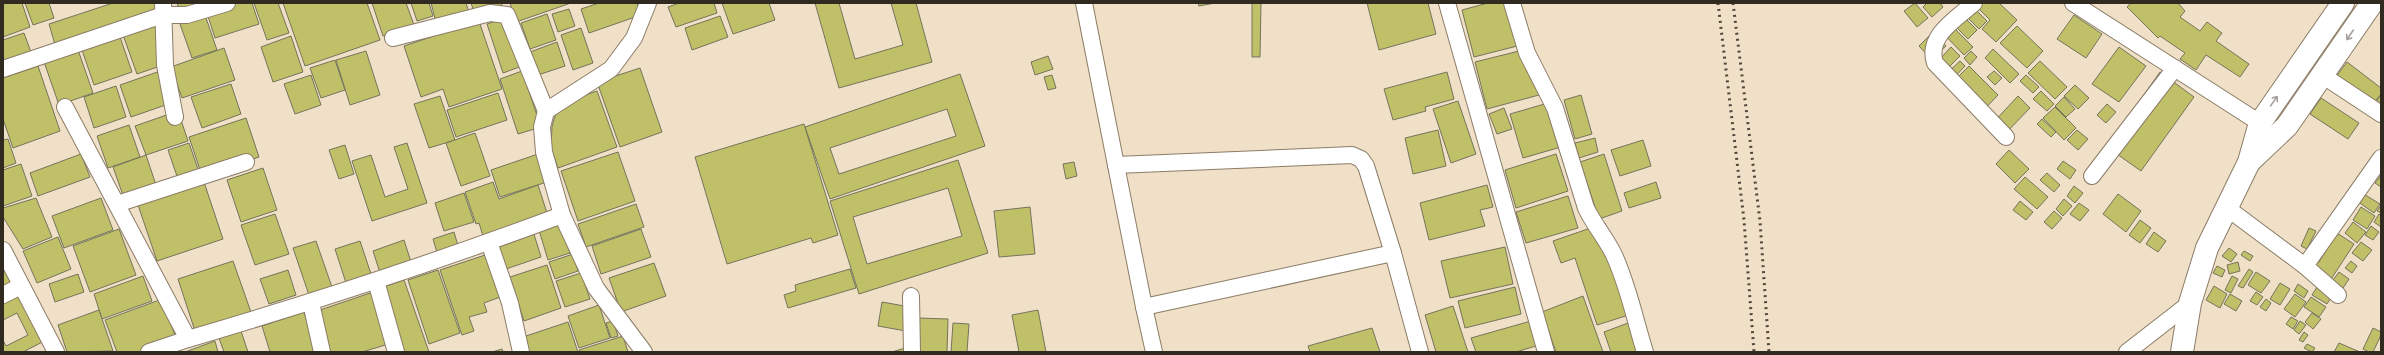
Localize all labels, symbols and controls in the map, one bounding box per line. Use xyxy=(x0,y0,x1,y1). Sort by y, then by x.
one-way arrow xyxy=(2346,29,2354,40)
one-way arrow xyxy=(2270,95,2278,106)

